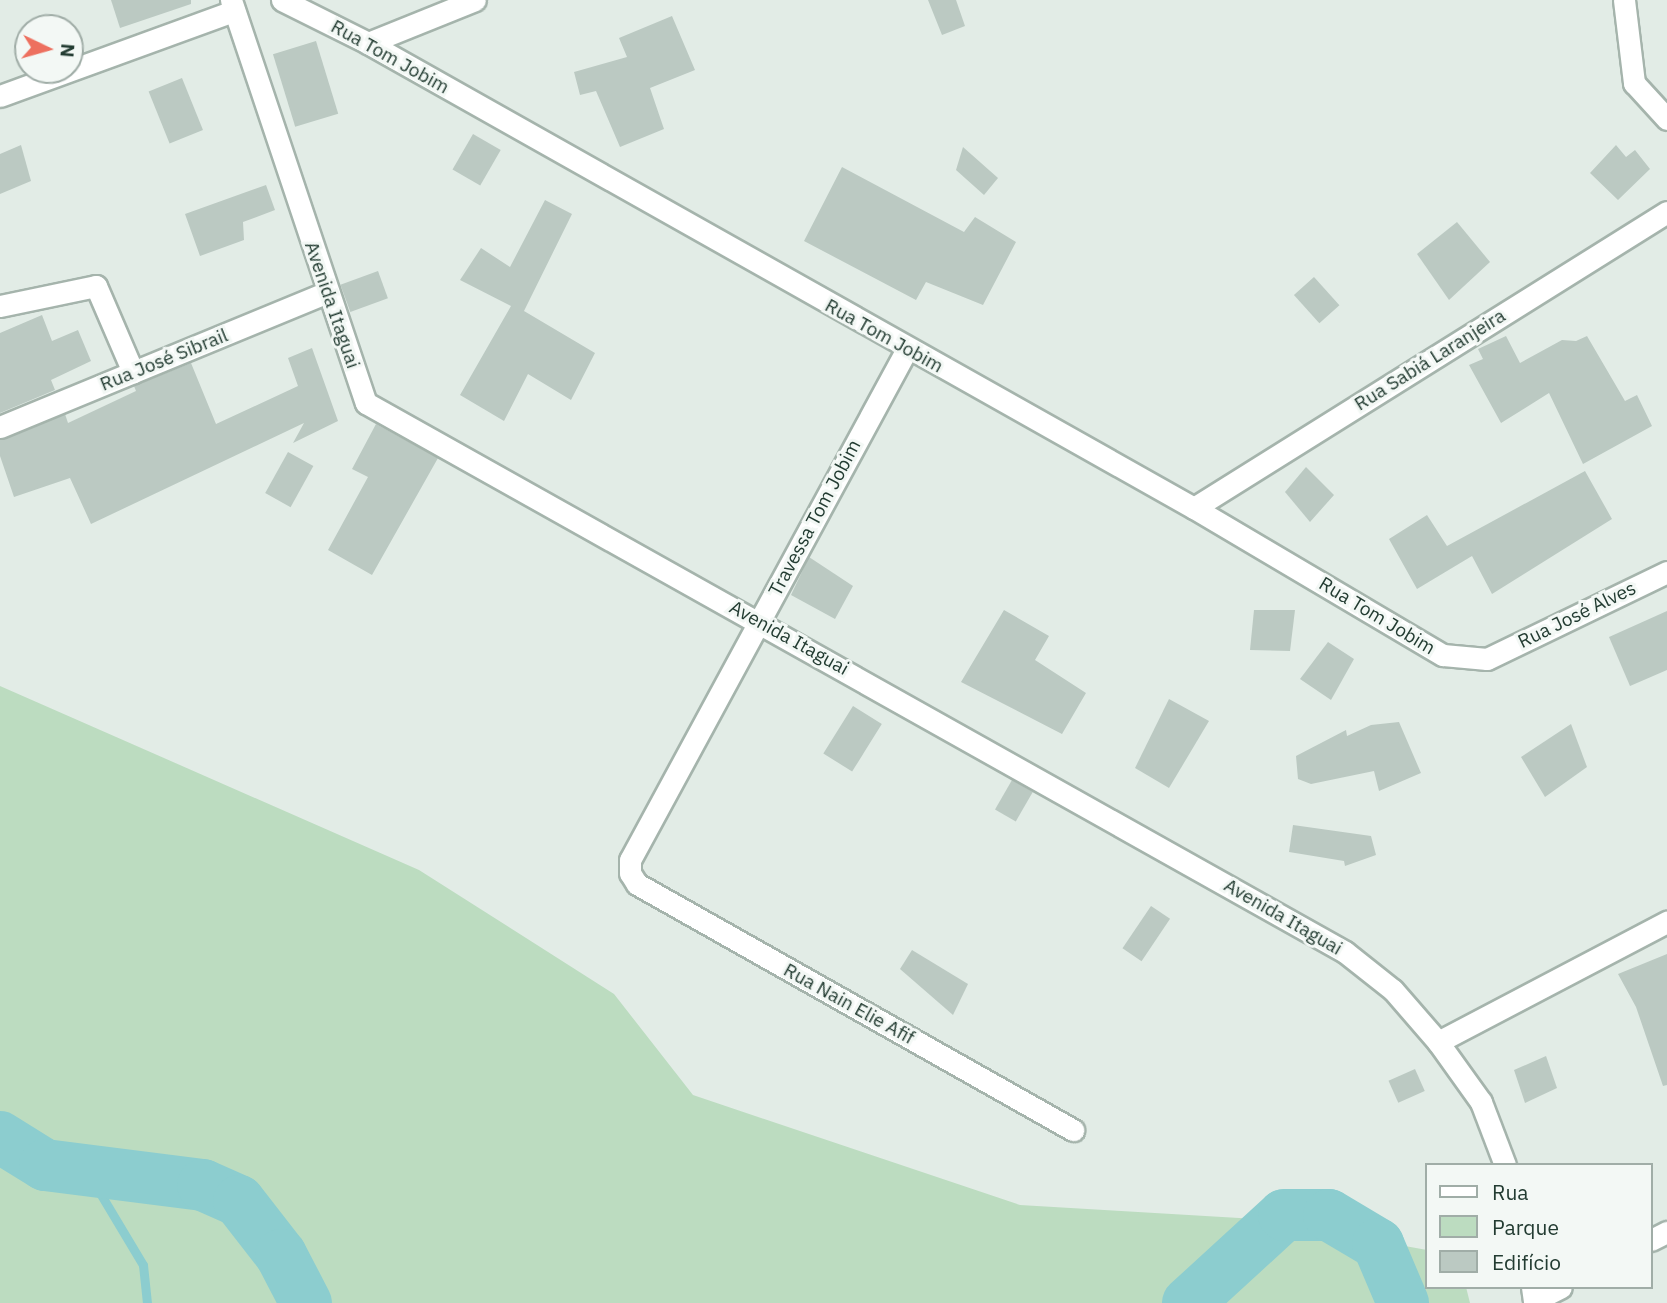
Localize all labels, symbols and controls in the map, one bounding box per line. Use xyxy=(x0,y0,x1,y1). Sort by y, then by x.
north arrow xyxy=(14,14,84,84)
street label: Rua Tom Jobim xyxy=(327,15,453,99)
text: N xyxy=(55,43,80,59)
street label: Avenida Itaguai xyxy=(300,239,364,371)
street label: Rua Tom Jobim xyxy=(821,294,947,378)
street label: Rua Sabiá Laranjeira xyxy=(1350,304,1510,416)
street label: Rua José Sibrail xyxy=(97,324,231,396)
street label: Travessa Tom Jobim xyxy=(764,436,866,600)
street label: Rua Tom Jobim xyxy=(1315,572,1439,660)
street label: Rua José Alves xyxy=(1514,577,1640,653)
street label: Avenida Itaguai xyxy=(725,596,853,680)
street label: Avenida Itaguai xyxy=(1220,874,1346,960)
street label: Rua Nain Elie Afif xyxy=(780,959,918,1049)
legend xyxy=(1426,1163,1653,1289)
text: Rua xyxy=(1492,1178,1529,1206)
text: Parque xyxy=(1492,1213,1559,1241)
text: Edifício xyxy=(1492,1248,1561,1276)

